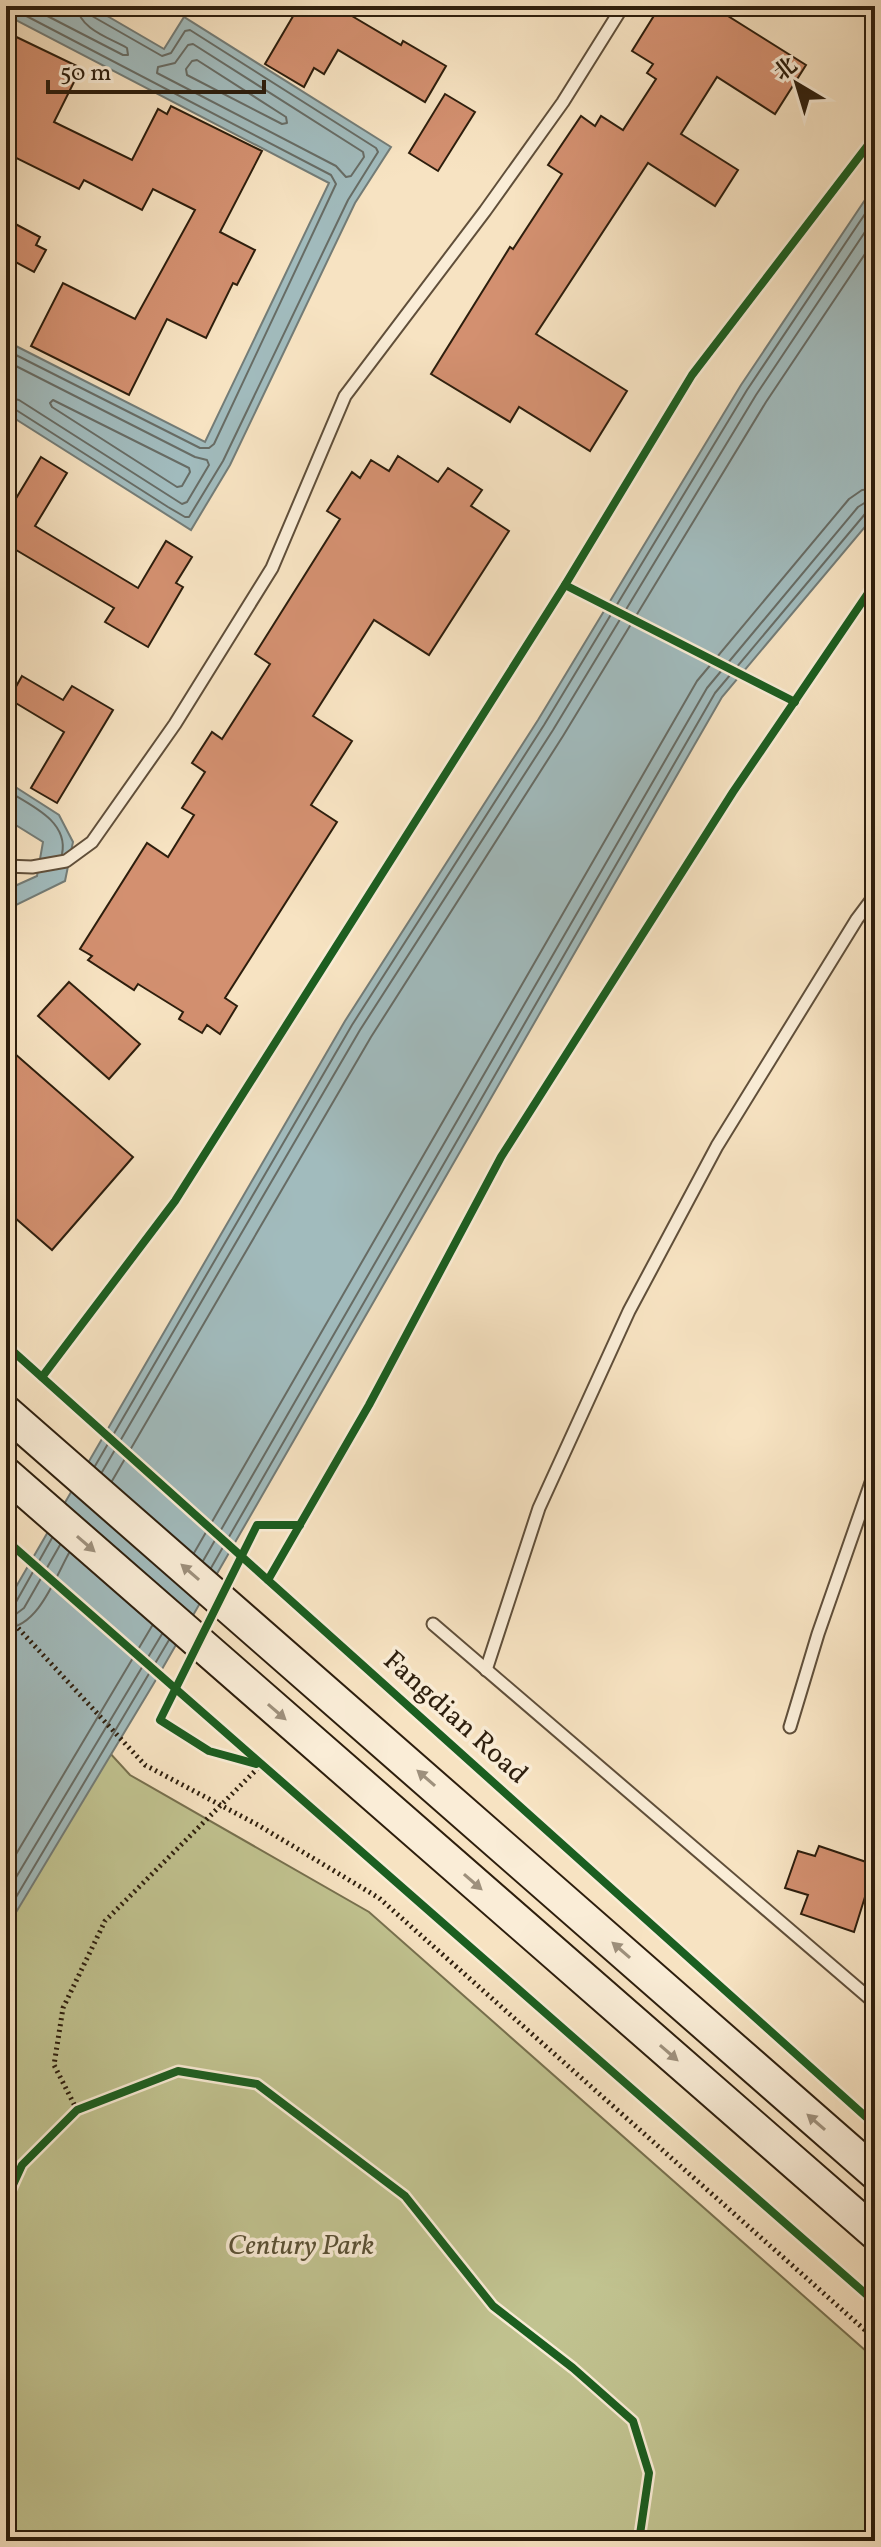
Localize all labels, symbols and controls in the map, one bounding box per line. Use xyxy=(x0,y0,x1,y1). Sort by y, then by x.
scale bar xyxy=(48,44,264,94)
north arrow xyxy=(757,44,837,124)
text: 北 xyxy=(768,51,804,89)
text: 50 m xyxy=(60,57,112,91)
one-way arrow xyxy=(75,1535,95,1552)
one-way arrow xyxy=(180,1564,200,1581)
street label: Fangdian Road xyxy=(374,1642,536,1794)
one-way arrow xyxy=(267,1702,286,1720)
one-way arrow xyxy=(416,1770,435,1788)
one-way arrow xyxy=(463,1873,482,1891)
one-way arrow xyxy=(612,1942,632,1959)
one-way arrow xyxy=(658,2044,678,2061)
one-way arrow xyxy=(807,2113,826,2131)
park label: Century Park xyxy=(228,2227,374,2266)

